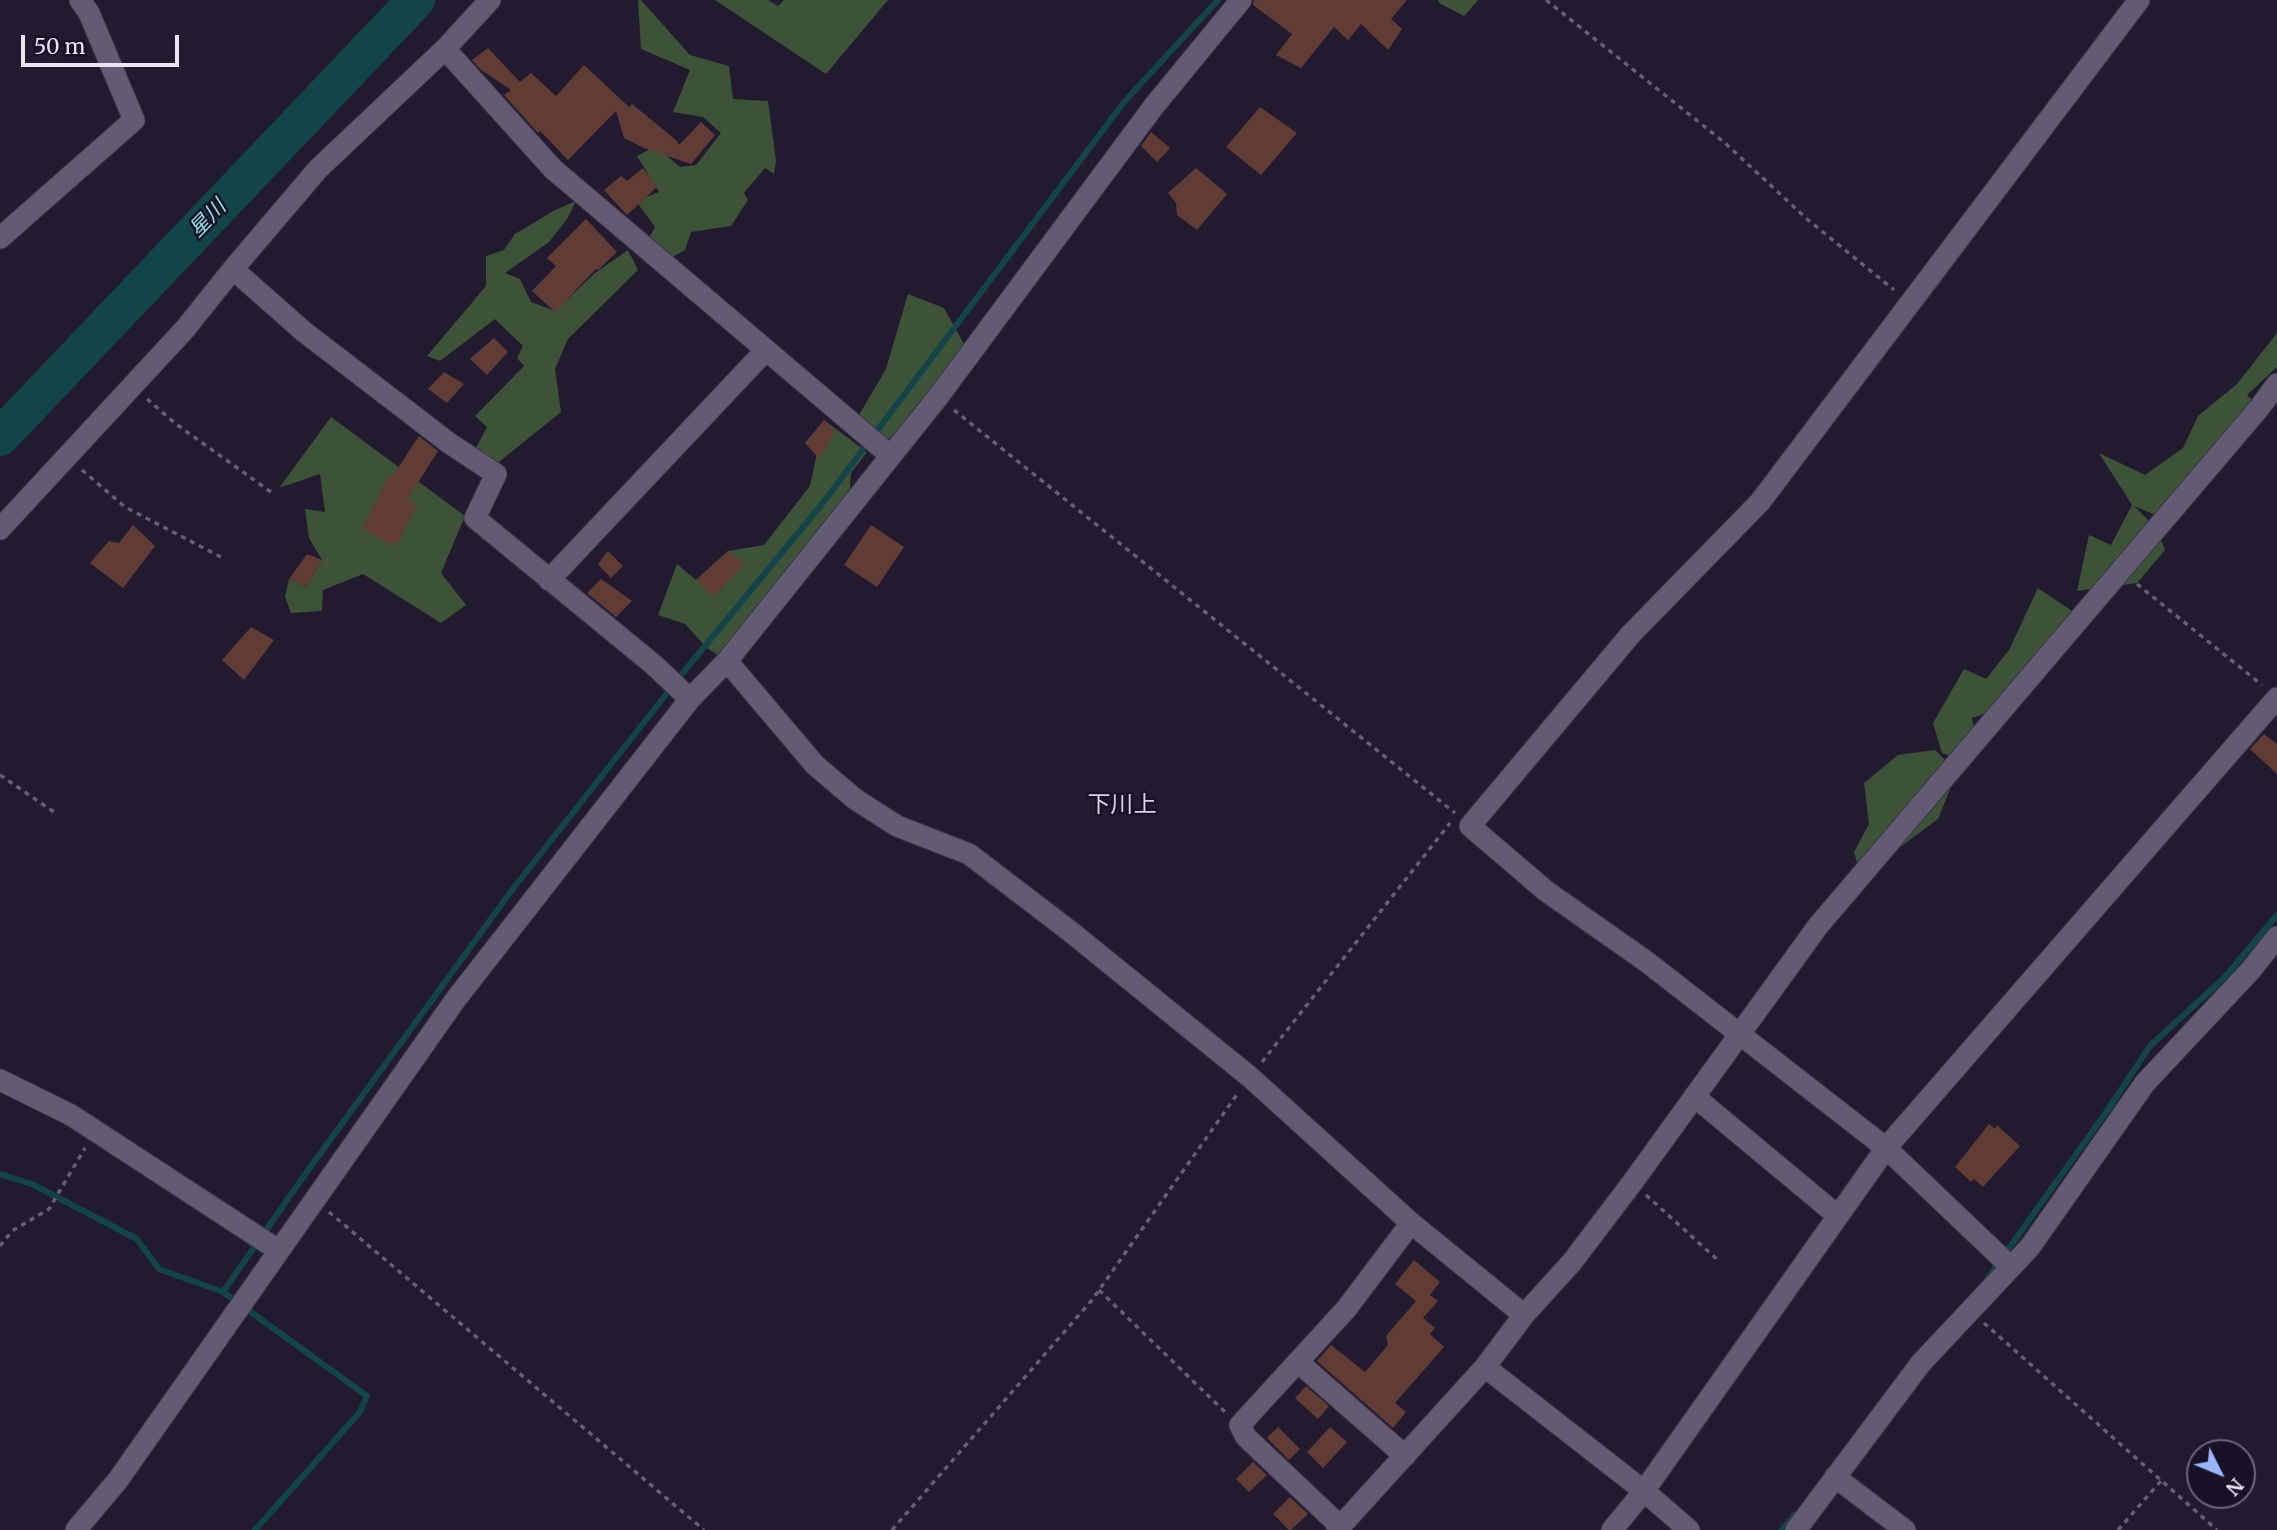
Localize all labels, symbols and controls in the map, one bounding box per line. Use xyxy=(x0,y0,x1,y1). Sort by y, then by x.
scale bar xyxy=(24,21,182,65)
text: 50 m xyxy=(34,33,85,60)
water label: 星川 xyxy=(184,195,232,243)
district label: 下川上 xyxy=(1088,791,1156,819)
north arrow xyxy=(2186,1439,2256,1509)
text: N xyxy=(2221,1473,2249,1501)

